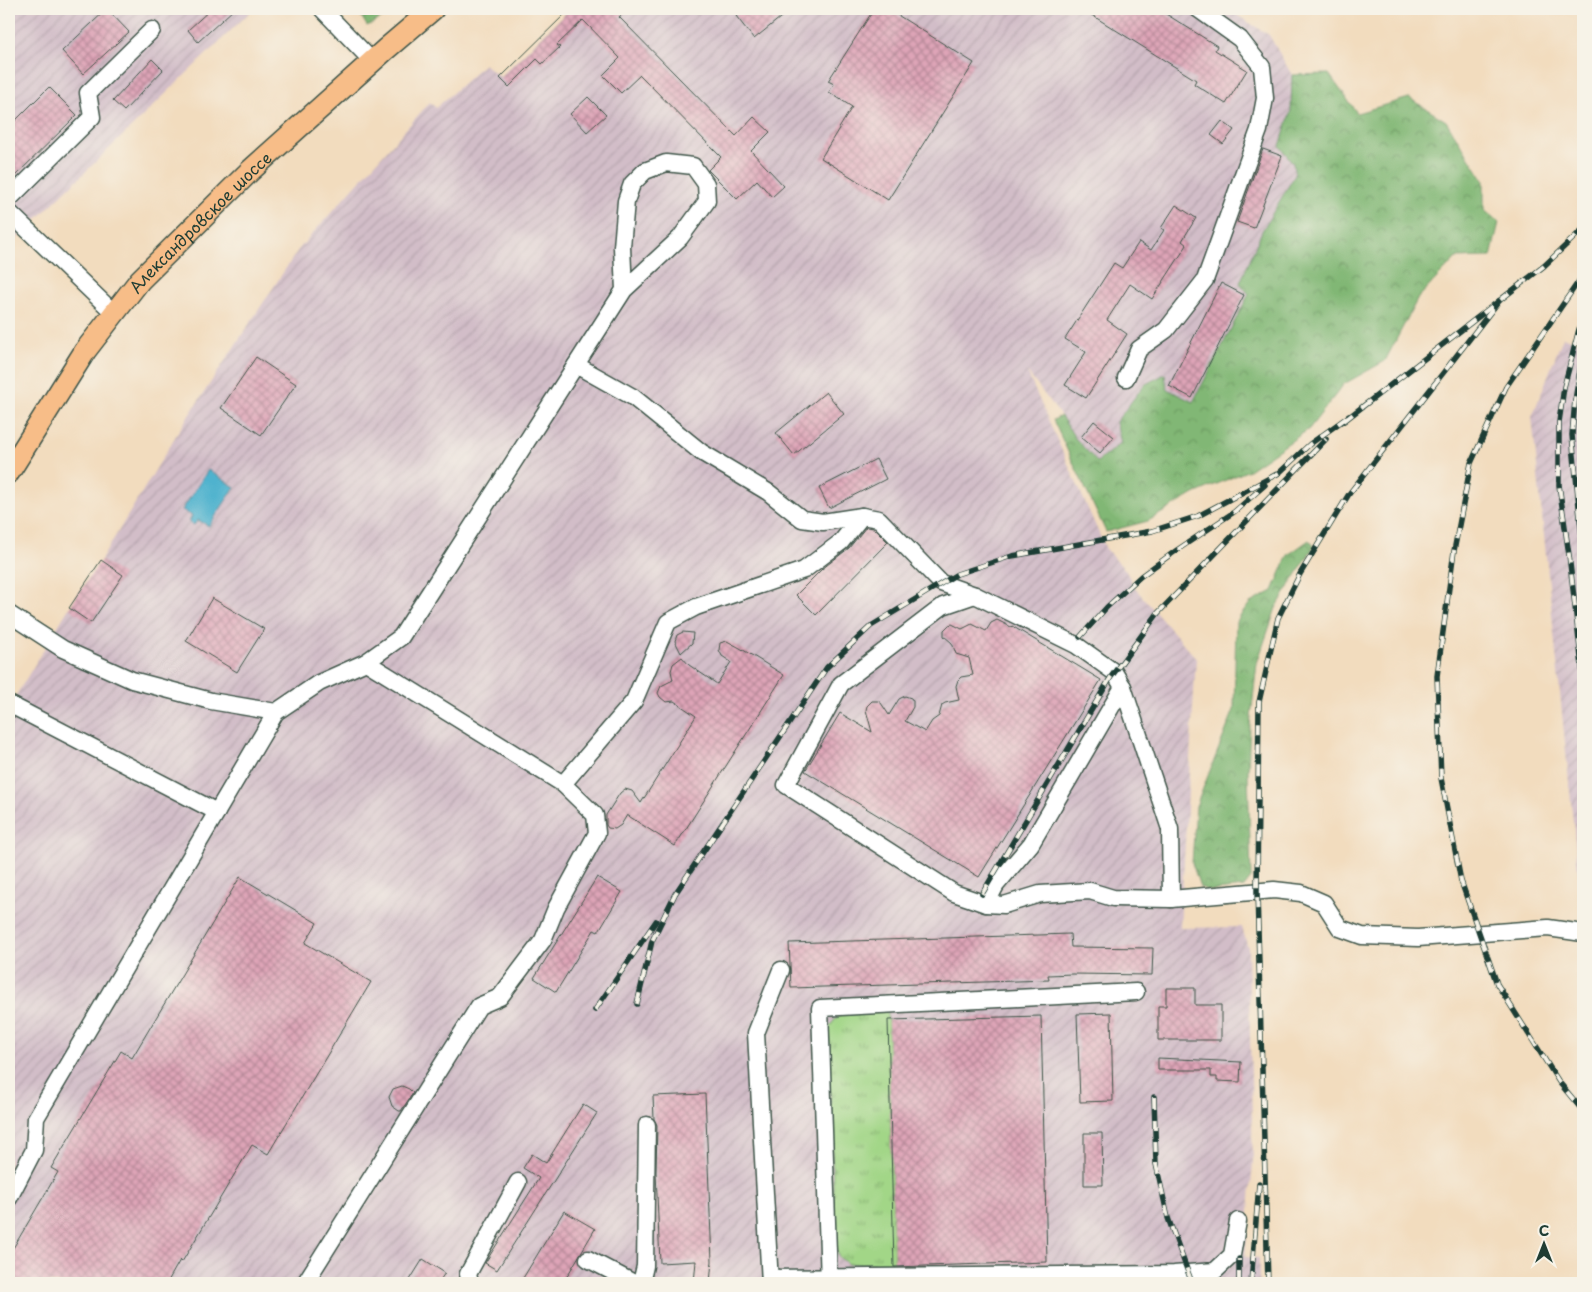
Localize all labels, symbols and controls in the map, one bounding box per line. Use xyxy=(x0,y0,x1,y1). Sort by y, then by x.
street label: Александровское шоссе xyxy=(123,146,276,298)
north arrow xyxy=(1520,1220,1570,1270)
text: С xyxy=(1539,1220,1549,1241)

